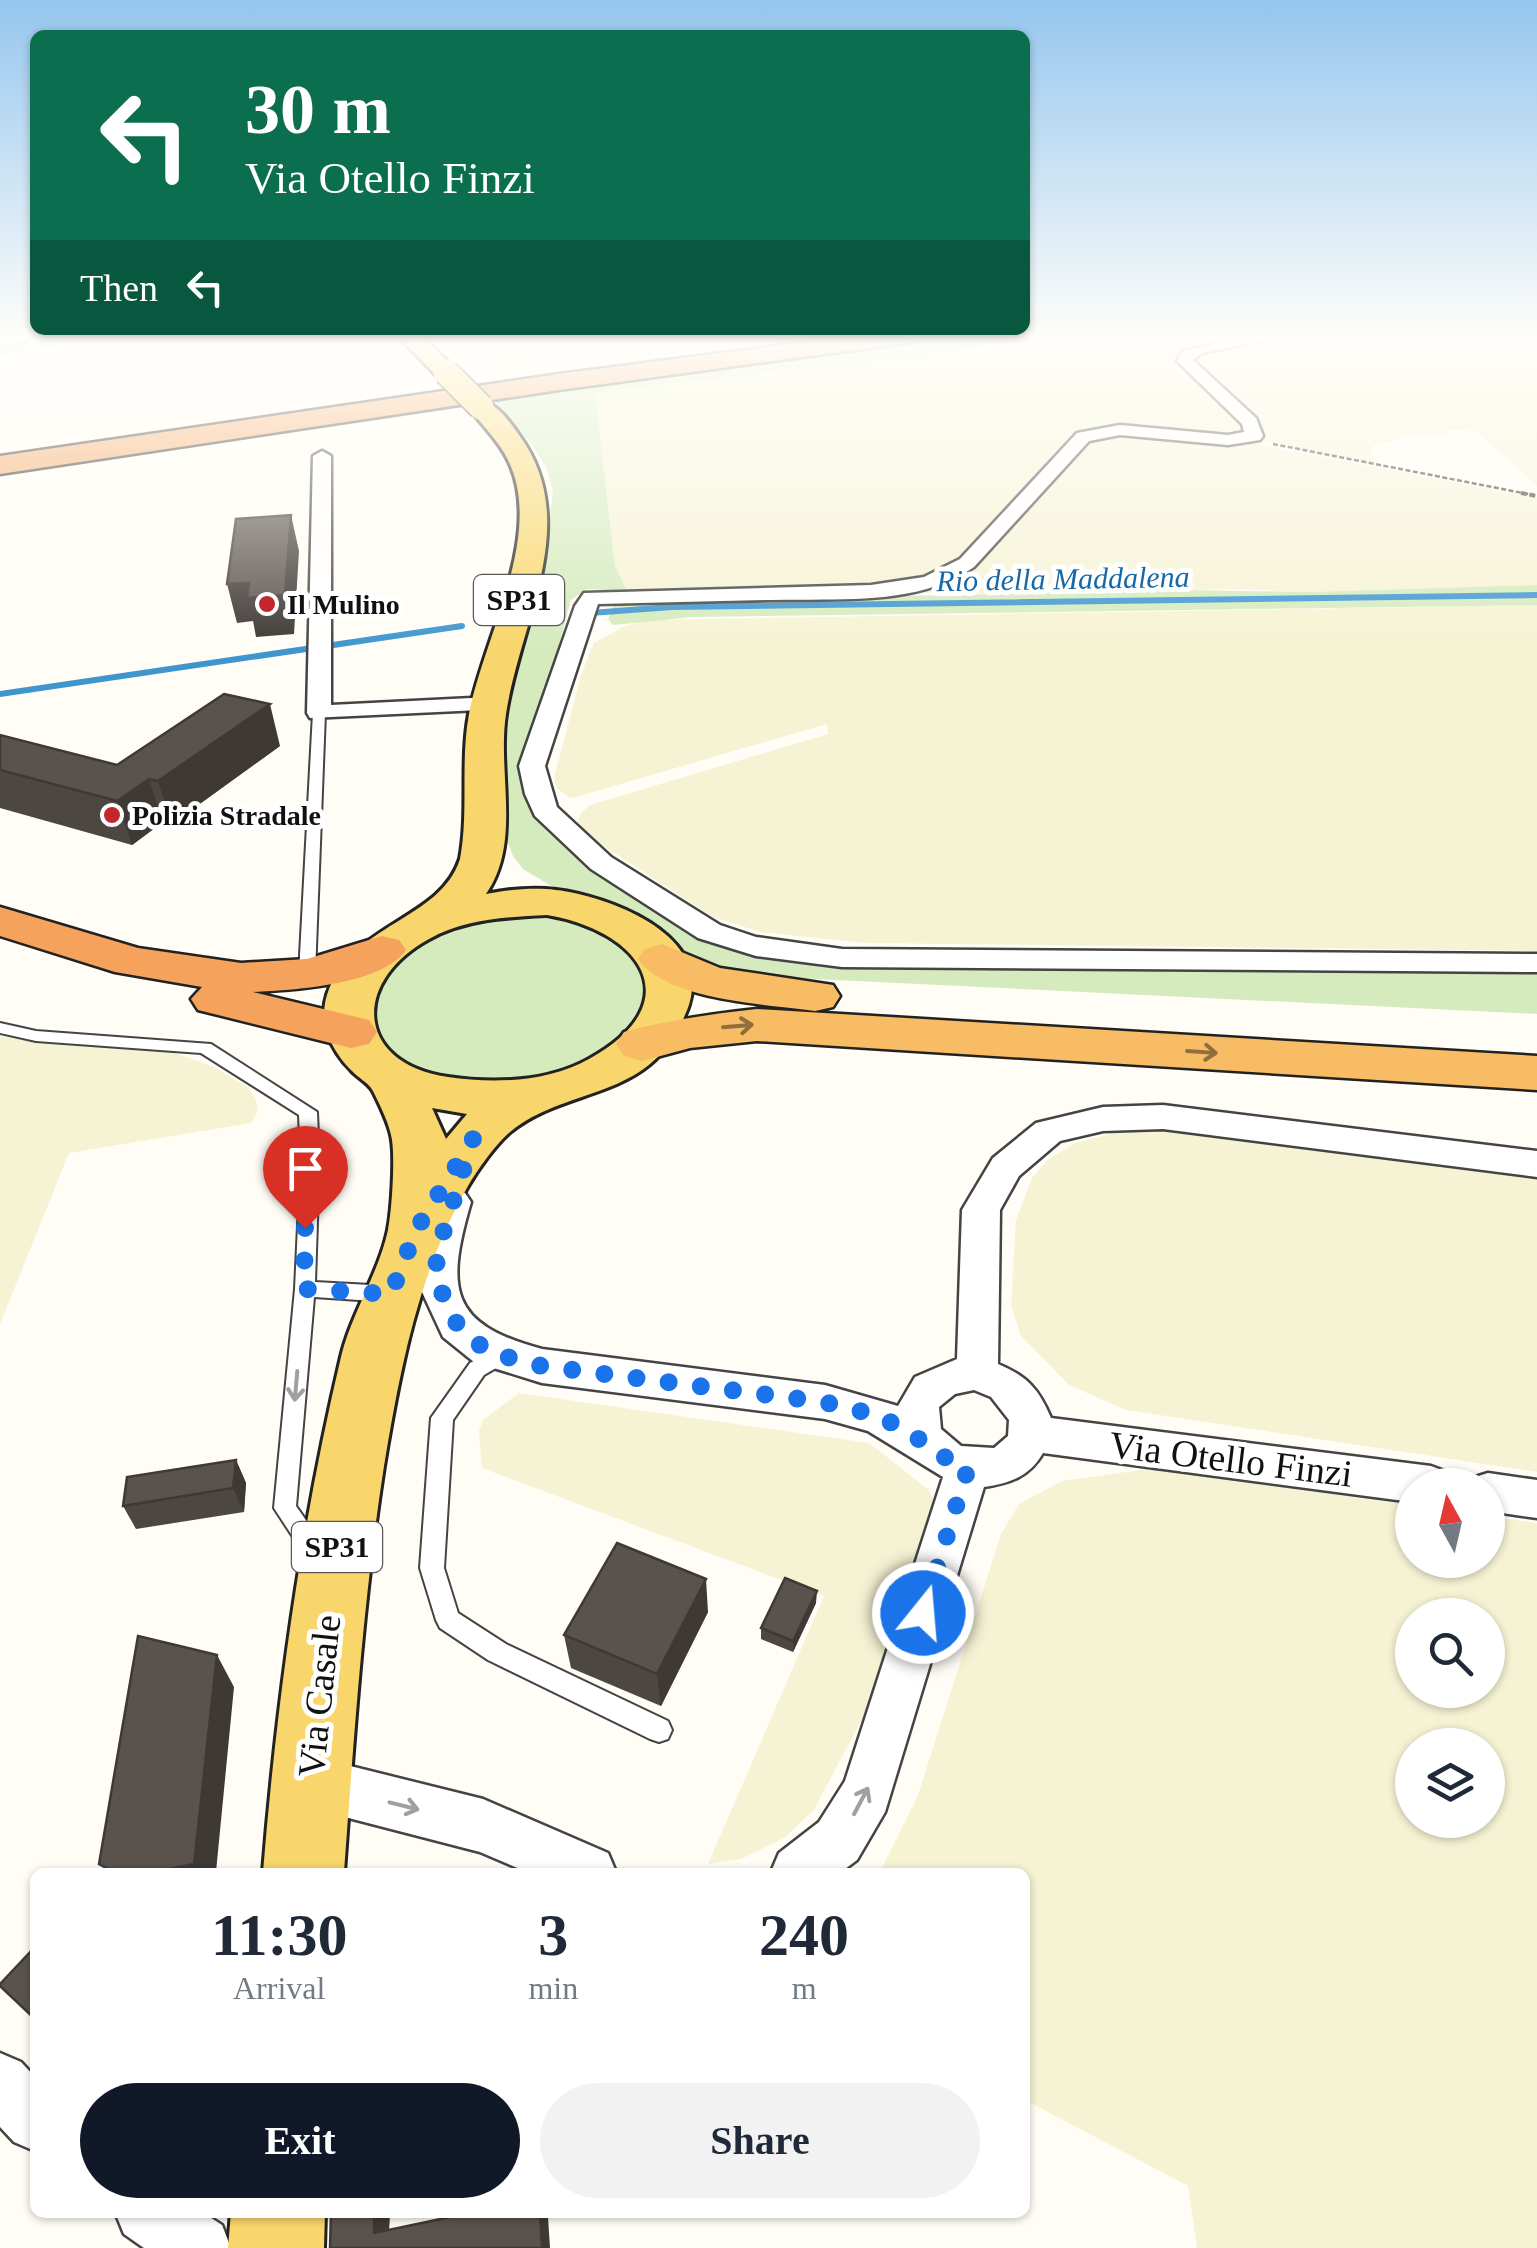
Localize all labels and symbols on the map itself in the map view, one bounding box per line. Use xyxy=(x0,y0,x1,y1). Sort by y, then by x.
water label: Rio della Maddalena xyxy=(935,560,1190,597)
road number: SP31 xyxy=(474,575,564,625)
place label: Il Mulino xyxy=(287,589,400,620)
marker: Il Mulino xyxy=(256,593,278,615)
place label: Polizia Stradale xyxy=(132,800,321,831)
marker: Polizia Stradale xyxy=(101,804,123,826)
one-way arrow xyxy=(721,1017,754,1036)
one-way arrow xyxy=(1186,1043,1218,1062)
pin xyxy=(263,1126,348,1229)
one-way arrow xyxy=(286,1369,305,1402)
street label: Via Otello Finzi xyxy=(1107,1423,1355,1495)
north arrow xyxy=(1395,1468,1505,1578)
road number: SP31 xyxy=(292,1522,382,1572)
position arrow xyxy=(871,1561,975,1665)
street label: Via Casale xyxy=(290,1613,348,1779)
one-way arrow xyxy=(852,1787,871,1816)
one-way arrow xyxy=(387,1798,419,1816)

